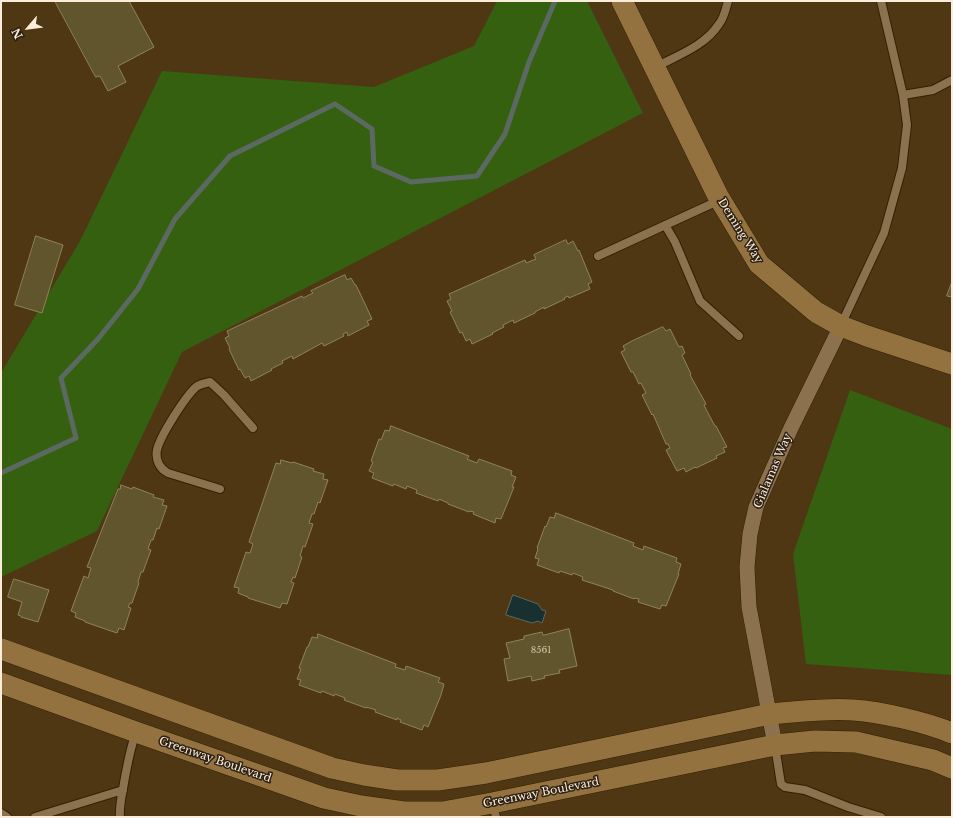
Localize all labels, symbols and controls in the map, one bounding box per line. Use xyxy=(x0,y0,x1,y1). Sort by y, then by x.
north arrow xyxy=(8,8,48,48)
text: N xyxy=(9,26,26,41)
street label: Deming Way xyxy=(715,196,765,266)
street label: Gialamas Way xyxy=(751,432,795,510)
house number: 8561 xyxy=(531,645,551,655)
street label: Greenway Boulevard xyxy=(157,735,273,785)
street label: Greenway Boulevard xyxy=(482,775,600,811)

